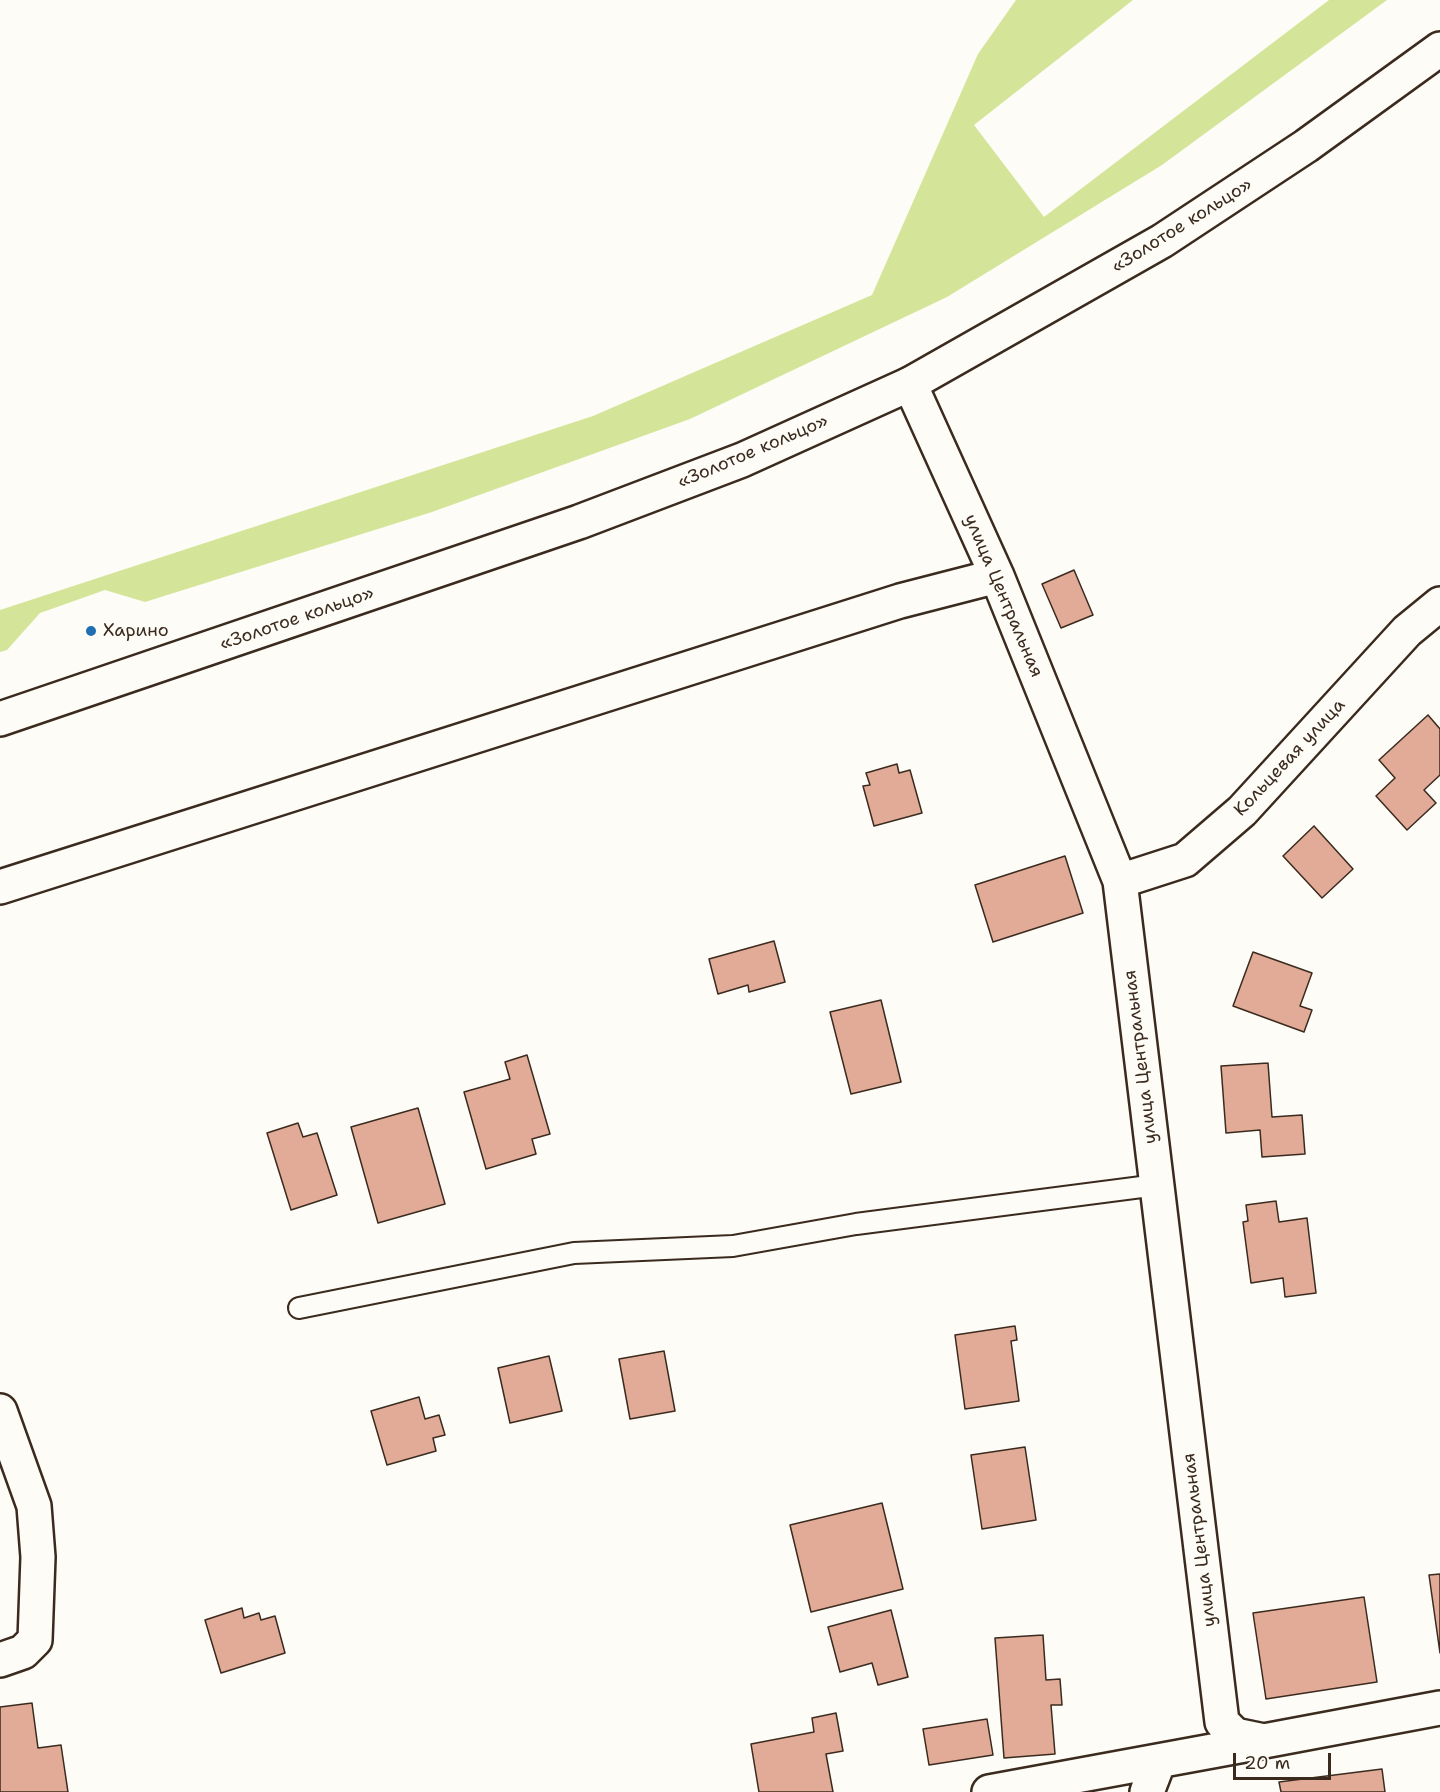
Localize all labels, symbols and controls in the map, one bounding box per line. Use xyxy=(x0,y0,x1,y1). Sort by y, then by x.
street label: «Золотое кольцо» xyxy=(1108,174,1256,278)
street label: «Золотое кольцо» xyxy=(675,411,831,493)
street label: улица Центральная xyxy=(959,511,1047,681)
street label: «Золотое кольцо» xyxy=(217,583,377,655)
place label: Харино xyxy=(103,620,169,642)
marker: Харино xyxy=(84,624,98,638)
street label: Кольцевая улица xyxy=(1230,695,1350,821)
street label: улица Центральная xyxy=(1120,969,1162,1145)
street label: улица Центральная xyxy=(1179,1452,1221,1628)
scale bar xyxy=(1236,1741,1334,1779)
text: 20 m xyxy=(1244,1751,1290,1775)

